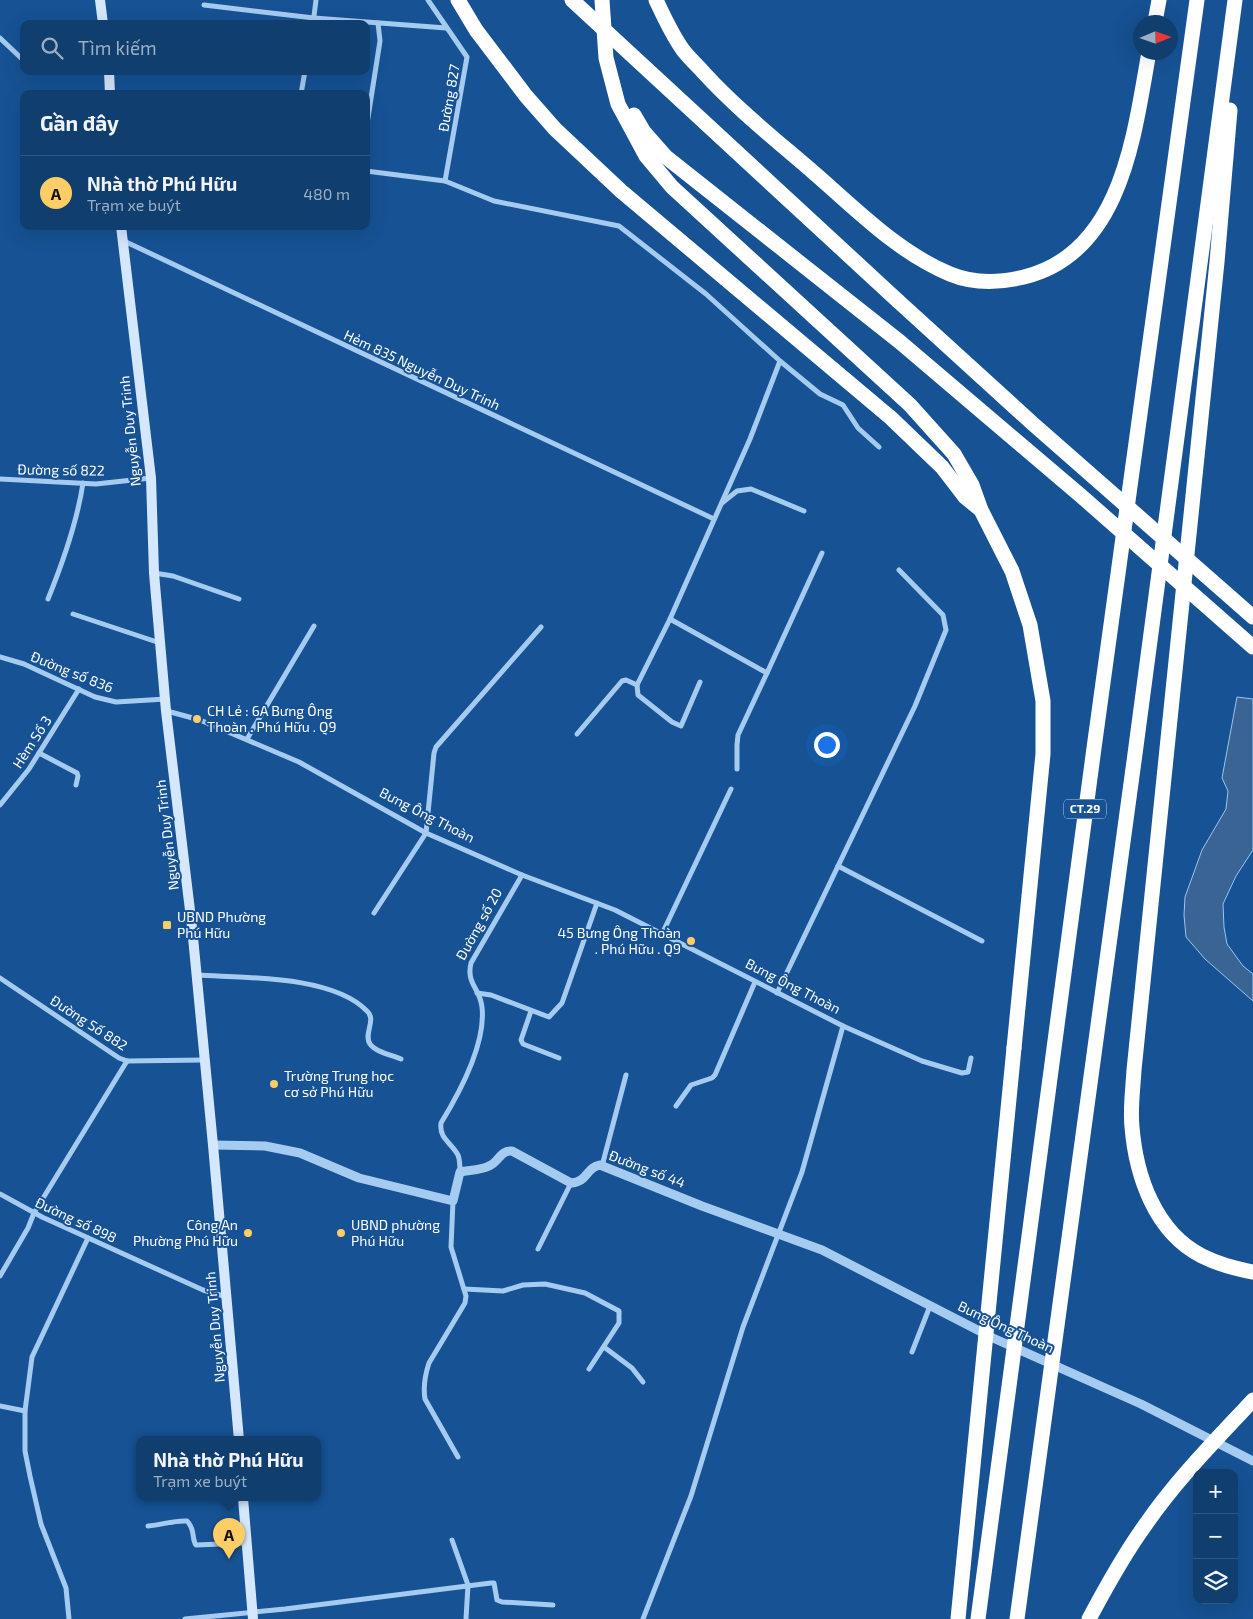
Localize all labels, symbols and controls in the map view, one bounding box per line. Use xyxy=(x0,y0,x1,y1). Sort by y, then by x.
north arrow xyxy=(1133,15,1178,60)
search box xyxy=(20,20,370,75)
icon: search xyxy=(38,34,66,62)
text: Tìm kiếm xyxy=(78,36,157,59)
street label: Đường 827 xyxy=(434,63,463,133)
text: Gần đây xyxy=(40,110,119,135)
text: Nhà thờ Phú Hữu xyxy=(87,172,237,195)
text: A xyxy=(51,184,61,203)
text: 480 m xyxy=(303,184,350,203)
text: Trạm xe buýt xyxy=(87,195,181,214)
street label: Hẻm 835 Nguyễn Duy Trinh xyxy=(341,326,503,413)
street label: Nguyễn Duy Trinh xyxy=(115,375,144,487)
street label: Đường số 822 xyxy=(17,460,105,479)
street label: Đường số 836 xyxy=(28,647,116,696)
place label: CH Lẻ : 6A Bưng Ông Thoàn . Phú Hữu . Q9 xyxy=(207,702,337,735)
street label: Hèm Số 3 xyxy=(8,712,55,771)
marker: CH Lẻ : 6A Bưng Ông Thoàn . Phú Hữu . Q9 xyxy=(191,713,203,725)
your location xyxy=(814,732,840,758)
street label: Nguyễn Duy Trinh xyxy=(151,779,182,891)
street label: Bưng Ông Thoàn xyxy=(377,783,478,846)
road number: CT.29 xyxy=(1064,800,1106,819)
street label: Đường số 20 xyxy=(452,885,505,963)
place label: UBND Phường Phú Hữu xyxy=(177,908,266,941)
marker: UBND Phường Phú Hữu xyxy=(161,919,173,931)
place label: 45 Bưng Ông Thoàn . Phú Hữu . Q9 xyxy=(558,924,681,957)
marker: 45 Bưng Ông Thoàn . Phú Hữu . Q9 xyxy=(685,935,697,947)
street label: Bưng Ông Thoàn xyxy=(743,954,844,1017)
street label: Đường Số 882 xyxy=(47,991,131,1054)
place label: Trường Trung học cơ sở Phú Hữu xyxy=(284,1067,394,1100)
marker: Trường Trung học cơ sở Phú Hữu xyxy=(268,1078,280,1090)
street label: Đường số 44 xyxy=(607,1146,688,1191)
street label: Đường số 898 xyxy=(33,1193,120,1246)
place label: Công An Phường Phú Hữu xyxy=(133,1216,238,1249)
place label: UBND phường Phú Hữu xyxy=(351,1216,440,1249)
marker: Công An Phường Phú Hữu xyxy=(242,1227,254,1239)
marker: UBND phường Phú Hữu xyxy=(335,1227,347,1239)
street label: Nguyễn Duy Trinh xyxy=(201,1271,228,1383)
street label: Bưng Ông Thoàn xyxy=(955,1297,1057,1356)
popup xyxy=(136,1436,321,1501)
text: Nhà thờ Phú Hữu xyxy=(153,1448,304,1471)
map controls xyxy=(1193,1469,1238,1604)
button: + xyxy=(1193,1469,1238,1514)
text: Trạm xe buýt xyxy=(153,1471,247,1490)
button: − xyxy=(1193,1514,1238,1559)
pin: A xyxy=(213,1518,245,1559)
button: layers xyxy=(1193,1559,1238,1604)

